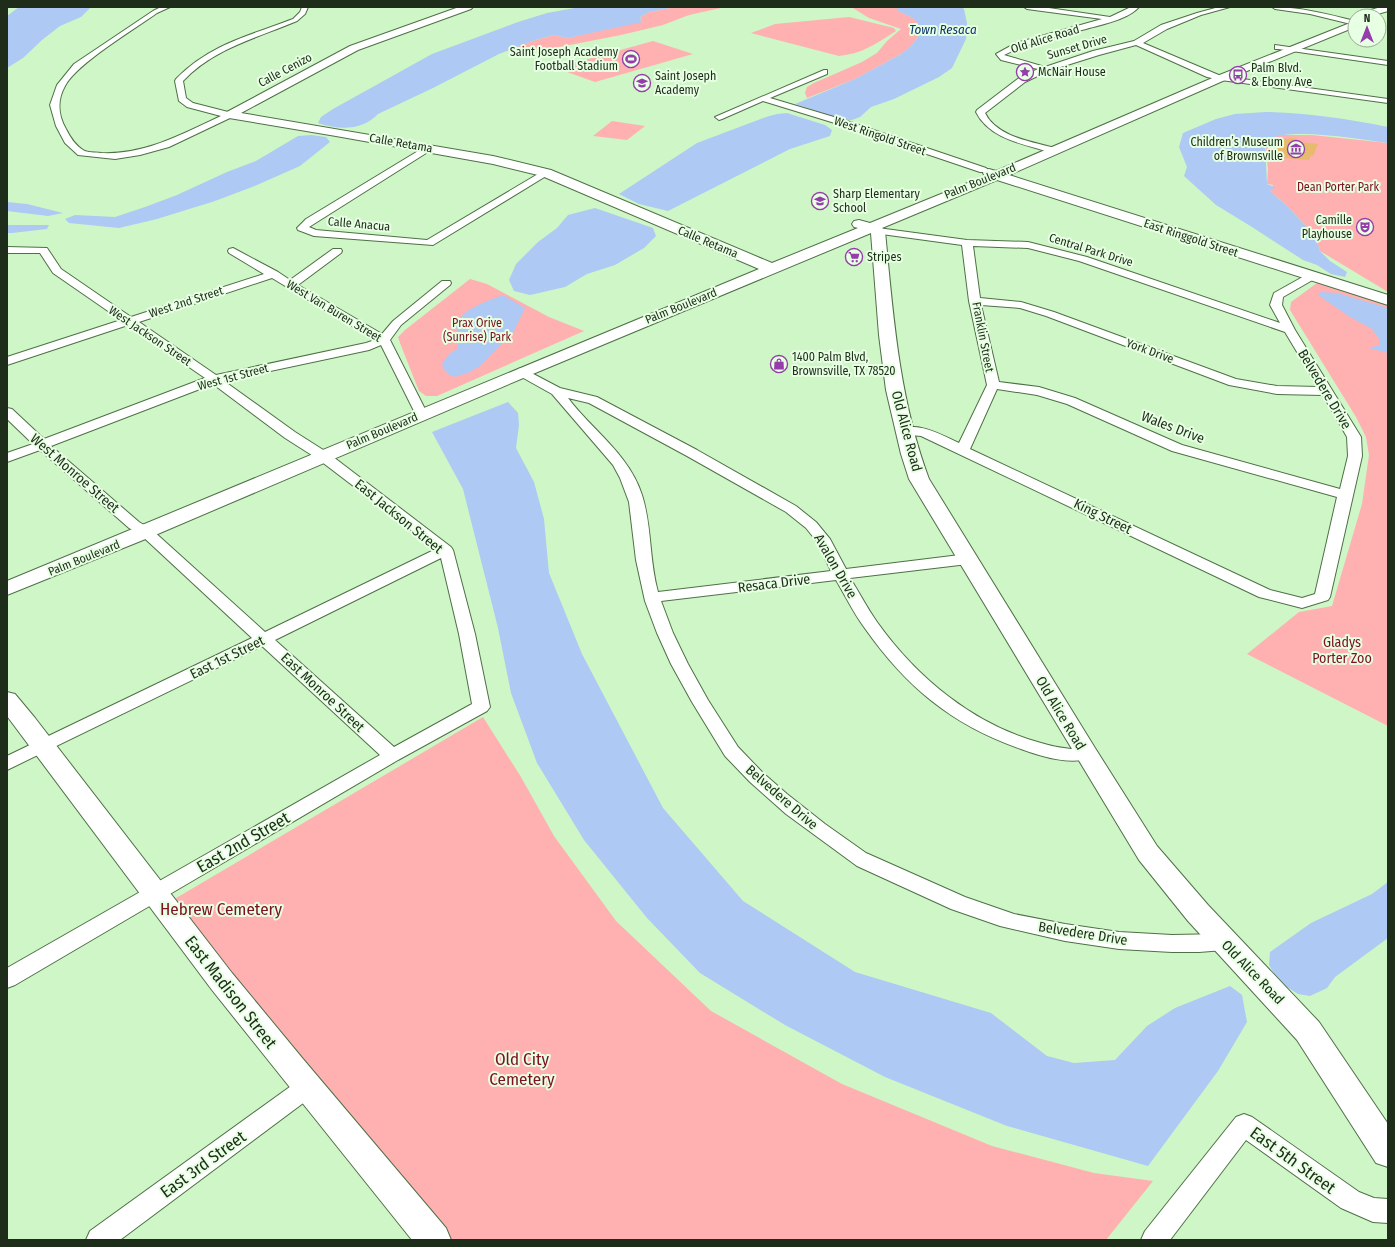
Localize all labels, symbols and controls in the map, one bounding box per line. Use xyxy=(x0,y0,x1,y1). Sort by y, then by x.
north arrow xyxy=(1347,8,1387,48)
text: N xyxy=(1364,12,1370,25)
water label: Town Resaca xyxy=(909,22,977,37)
street label: Old Alice Road xyxy=(1009,22,1081,56)
street label: Sunset Drive xyxy=(1045,32,1109,62)
place label: Saint Joseph Academy Football Stadium xyxy=(510,45,619,73)
sports icon: Saint Joseph Academy Football Stadium xyxy=(621,49,641,69)
street label: Calle Cenizo xyxy=(256,50,314,90)
place label: Palm Blvd. & Ebony Ave xyxy=(1251,61,1312,89)
place icon: McNair House xyxy=(1015,62,1035,82)
place label: McNair House xyxy=(1038,65,1106,79)
bus stop icon: Palm Blvd. & Ebony Ave xyxy=(1228,65,1248,85)
place label: Saint Joseph Academy xyxy=(655,69,716,97)
school or university icon: Saint Joseph Academy xyxy=(632,73,652,93)
street label: West Ringold Street xyxy=(832,114,928,158)
street label: Calle Retama xyxy=(368,131,434,155)
place label: Children’s Museum of Brownsville xyxy=(1190,135,1283,163)
museum icon: Children’s Museum of Brownsville xyxy=(1286,139,1306,159)
street label: Palm Boulevard xyxy=(942,160,1018,202)
park label: Dean Porter Park xyxy=(1297,180,1380,194)
place label: Sharp Elementary School xyxy=(833,187,921,215)
school or university icon: Sharp Elementary School xyxy=(810,191,830,211)
place label: Camille Playhouse xyxy=(1302,213,1352,241)
street label: Calle Anacua xyxy=(327,214,391,234)
street label: East Ringgold Street xyxy=(1142,216,1240,260)
theatre icon: Camille Playhouse xyxy=(1355,217,1375,237)
street label: Calle Retama xyxy=(676,223,740,261)
street label: Central Park Drive xyxy=(1047,231,1135,269)
supermarket icon: Stripes xyxy=(844,247,864,267)
place label: Stripes xyxy=(867,250,902,264)
street label: West Van Buren Street xyxy=(284,277,384,345)
street label: West 2nd Street xyxy=(147,283,225,321)
street label: Palm Boulevard xyxy=(643,285,719,327)
street label: Franklin Street xyxy=(969,301,997,373)
street label: West Jackson Street xyxy=(106,303,194,369)
park label: Prax Orive (Sunrise) Park xyxy=(443,316,511,344)
street label: York Drive xyxy=(1124,336,1176,366)
street label: Belvedere Drive xyxy=(1294,346,1355,432)
place label: 1400 Palm Blvd, Brownsville, TX 78520 xyxy=(792,350,895,378)
shop icon: 1400 Palm Blvd, Brownsville, TX 78520 xyxy=(769,354,789,374)
street label: West 1st Street xyxy=(196,361,270,393)
street label: Old Alice Road xyxy=(888,389,925,473)
street label: Wales Drive xyxy=(1139,408,1207,447)
street label: Palm Boulevard xyxy=(344,410,420,452)
street label: West Monroe Street xyxy=(27,430,123,517)
street label: East Jackson Street xyxy=(351,476,447,557)
street label: King Street xyxy=(1071,495,1135,538)
street label: Avalon Drive xyxy=(810,531,861,601)
street label: Palm Boulevard xyxy=(46,537,122,579)
street label: Resaca Drive xyxy=(737,571,811,596)
street label: East 1st Street xyxy=(187,632,268,683)
park label: Gladys Porter Zoo xyxy=(1312,634,1372,667)
street label: East Monroe Street xyxy=(277,649,368,736)
street label: Old Alice Road xyxy=(1032,673,1089,753)
street label: Belvedere Drive xyxy=(742,761,821,833)
street label: East 2nd Street xyxy=(193,807,294,878)
park label: Hebrew Cemetery xyxy=(160,899,282,920)
street label: Belvedere Drive xyxy=(1037,918,1129,949)
street label: East Madison Street xyxy=(180,932,281,1053)
street label: Old Alice Road xyxy=(1218,937,1288,1008)
park label: Old City Cemetery xyxy=(489,1049,555,1090)
street label: East 5th Street xyxy=(1246,1122,1340,1199)
street label: East 3rd Street xyxy=(156,1126,251,1203)

